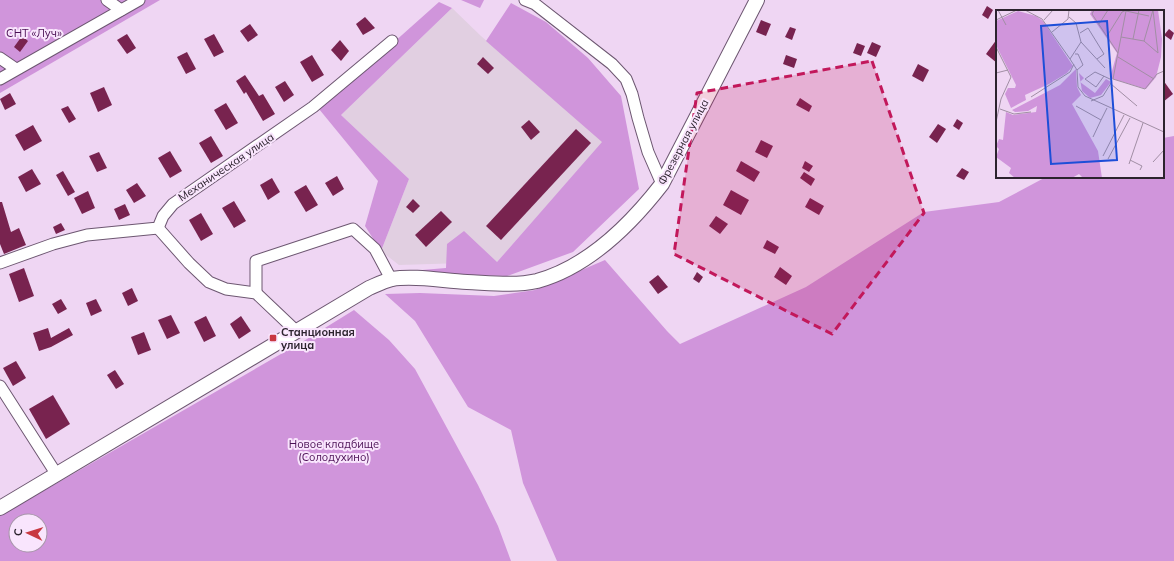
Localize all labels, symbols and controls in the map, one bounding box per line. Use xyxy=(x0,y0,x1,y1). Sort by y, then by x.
inset map xyxy=(996,10,1164,178)
park label: СНТ «Луч» xyxy=(6,26,62,40)
street label: Фрезерная улица xyxy=(655,97,711,187)
street label: Механическая улица xyxy=(175,130,277,204)
place label: Станционная улица xyxy=(281,325,355,352)
marker: Станционная улица xyxy=(268,333,278,343)
park label: Новое кладбище (Солодухино) xyxy=(289,437,379,464)
north arrow xyxy=(8,513,48,553)
text: С xyxy=(11,528,25,537)

